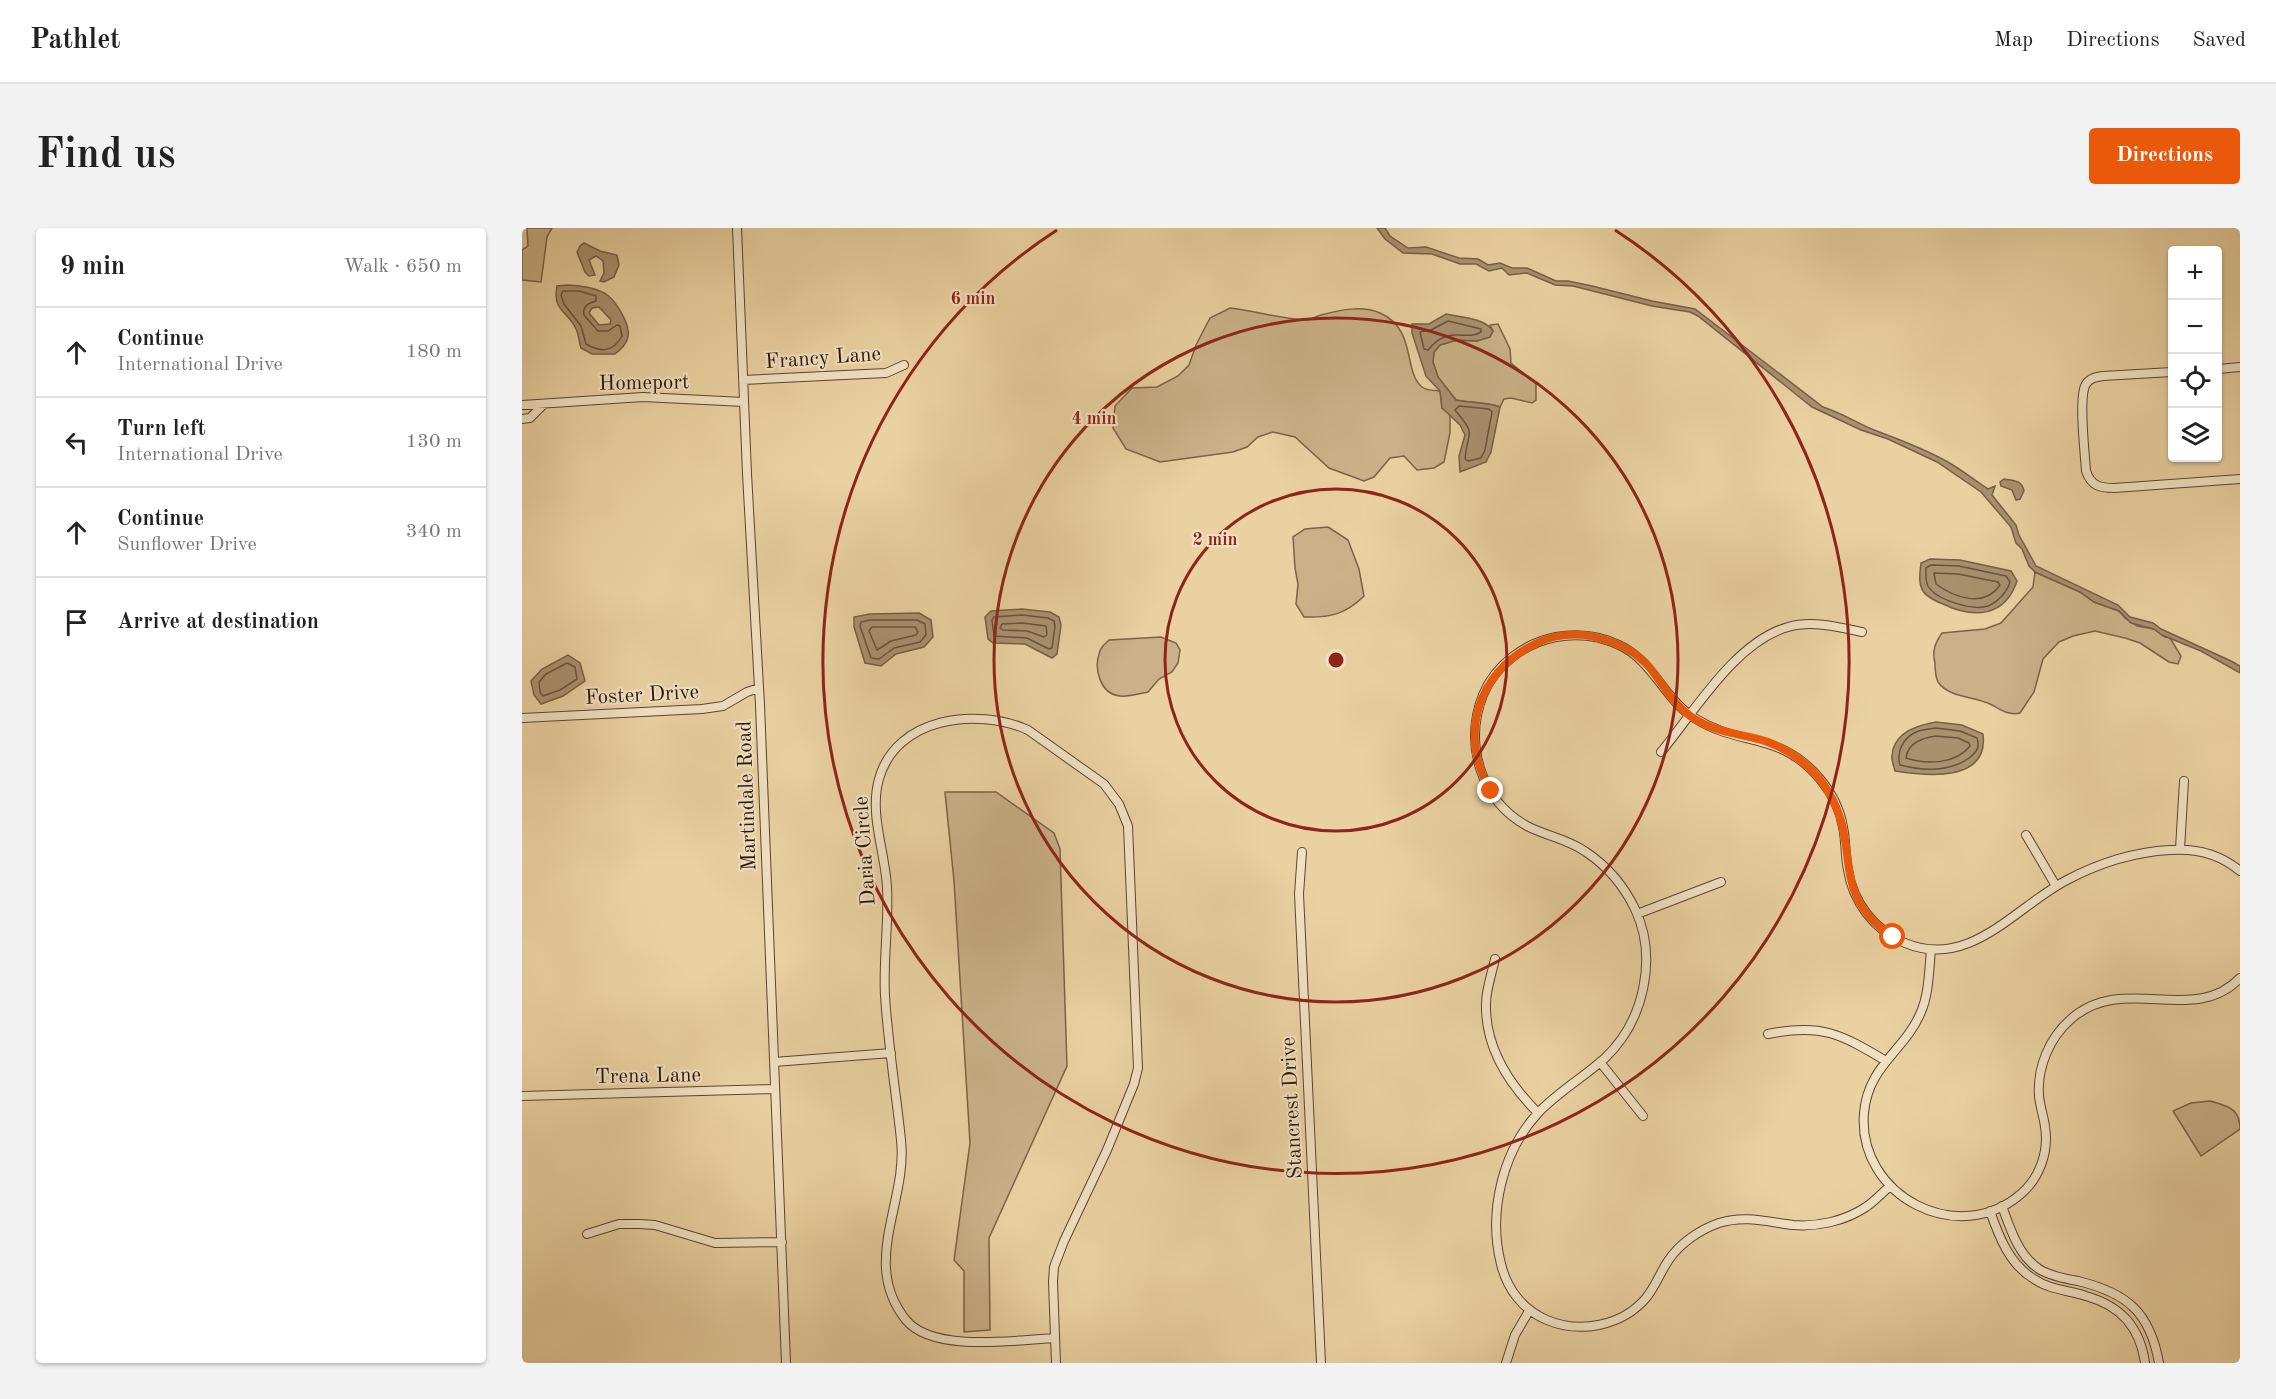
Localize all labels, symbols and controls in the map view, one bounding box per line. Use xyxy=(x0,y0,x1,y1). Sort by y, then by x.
text: Pathlet xyxy=(30,27,121,55)
text: Map xyxy=(1994,30,2033,51)
text: Directions xyxy=(2066,30,2160,51)
text: Saved xyxy=(2193,30,2246,51)
button: Directions xyxy=(2089,128,2240,184)
text: Find us xyxy=(36,135,175,177)
map controls xyxy=(2168,246,2222,462)
button: + xyxy=(2168,246,2222,300)
text: 9 min xyxy=(60,254,125,280)
text: Walk · 650 m xyxy=(343,257,462,277)
text: 6 min xyxy=(950,290,996,308)
button: − xyxy=(2168,300,2222,354)
text: Continue xyxy=(117,328,204,350)
icon: ahead xyxy=(60,336,93,369)
text: 180 m xyxy=(406,342,462,362)
street label: Francy Lane xyxy=(764,344,882,373)
button: locate xyxy=(2168,354,2222,408)
text: International Drive xyxy=(117,355,283,375)
street label: Homeport xyxy=(599,372,689,395)
button: layers xyxy=(2168,408,2222,462)
text: 4 min xyxy=(1071,410,1117,428)
text: Turn left xyxy=(117,418,206,440)
icon: left xyxy=(60,426,93,459)
text: 130 m xyxy=(406,432,462,452)
text: International Drive xyxy=(117,445,283,465)
text: Continue xyxy=(117,508,204,530)
icon: ahead xyxy=(60,516,93,549)
text: 340 m xyxy=(406,522,462,542)
text: 2 min xyxy=(1192,531,1238,549)
text: Sunflower Drive xyxy=(117,535,257,555)
icon: arrive xyxy=(60,606,93,639)
text: Arrive at destination xyxy=(117,611,319,633)
centre of rings xyxy=(1326,650,1346,670)
street label: Foster Drive xyxy=(585,682,700,709)
street label: Martindale Road xyxy=(734,720,761,871)
route end xyxy=(1477,777,1503,803)
street label: Daria Circle xyxy=(851,795,880,907)
route start xyxy=(1879,923,1905,949)
street label: Stancrest Drive xyxy=(1278,1036,1307,1180)
street label: Trena Lane xyxy=(595,1065,701,1088)

